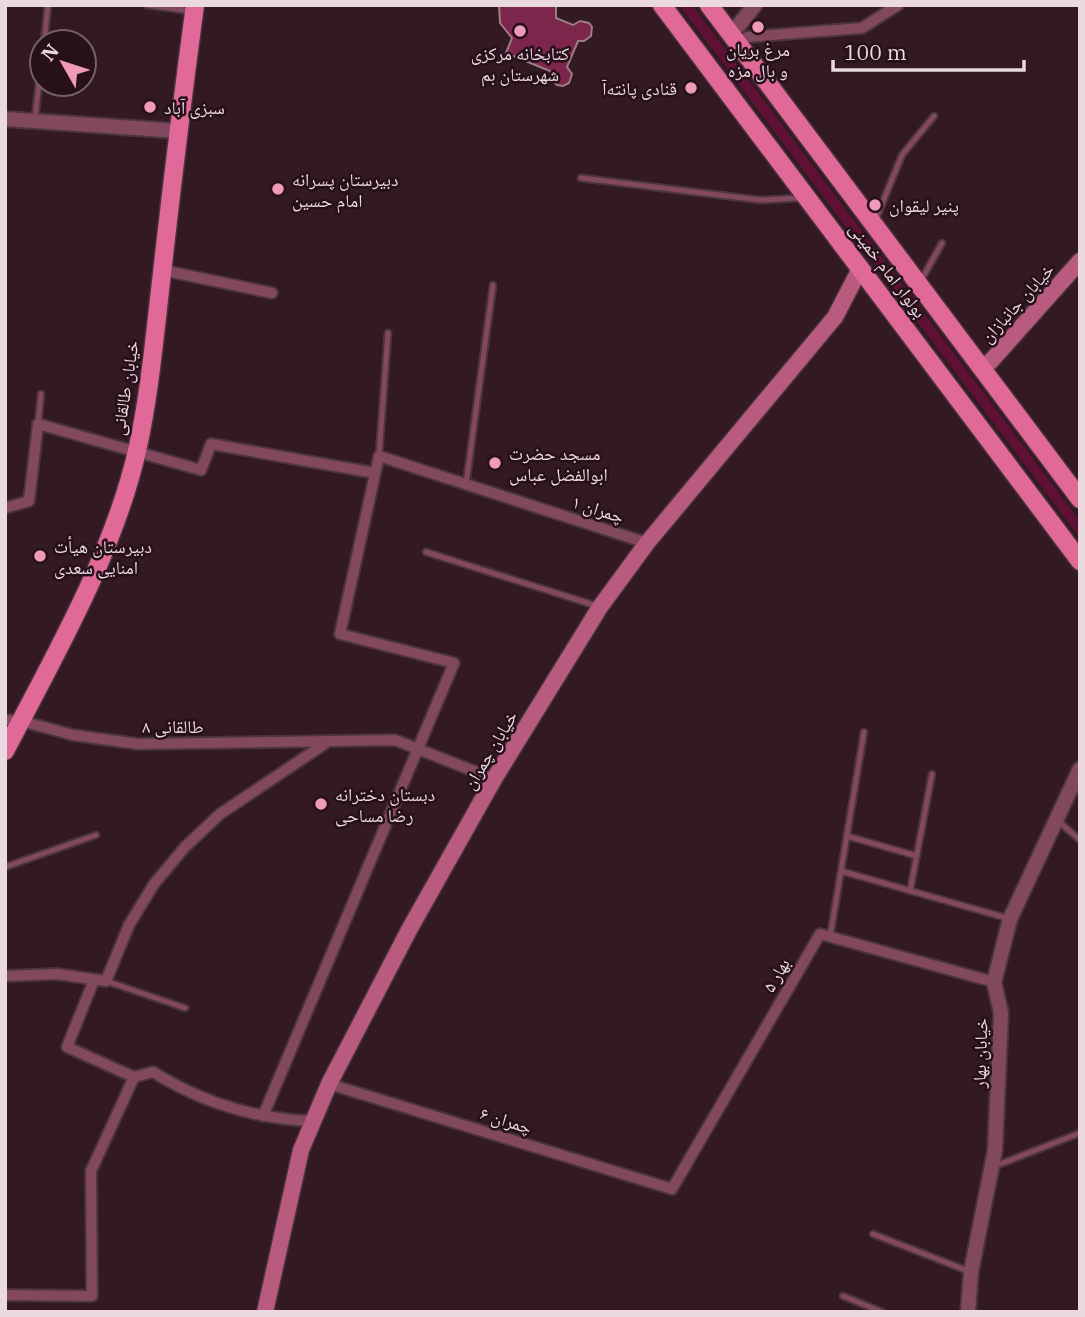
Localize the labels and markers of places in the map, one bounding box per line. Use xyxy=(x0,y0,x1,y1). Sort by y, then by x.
marker: مرغ بریان و بال مزه xyxy=(750,19,766,35)
marker: کتابخانه مرکزی شهرستان بم xyxy=(512,23,528,39)
place label: مرغ بریان و بال مزه xyxy=(726,38,790,82)
place label: کتابخانه مرکزی شهرستان بم xyxy=(471,42,570,87)
place label: قنادی پانته‌آ xyxy=(601,77,677,100)
marker: قنادی پانته‌آ xyxy=(683,80,699,96)
place label: سبزی آباد xyxy=(164,96,225,119)
marker: سبزی آباد xyxy=(142,99,158,115)
place label: دبیرستان پسرانه امام حسین xyxy=(292,168,399,213)
marker: دبیرستان پسرانه امام حسین xyxy=(270,181,286,197)
place label: پنیر لیقوان xyxy=(889,194,959,217)
marker: پنیر لیقوان xyxy=(867,197,883,213)
place label: مسجد حضرت ابوالفضل عباس xyxy=(509,442,608,486)
marker: مسجد حضرت ابوالفضل عباس xyxy=(487,455,503,471)
place label: دبیرستان هیأت امنایی سعدی xyxy=(54,535,152,579)
marker: دبیرستان هیأت امنایی سعدی xyxy=(32,548,48,564)
place label: دبستان دخترانه رضا مساحی xyxy=(335,783,435,827)
marker: دبستان دخترانه رضا مساحی xyxy=(313,796,329,812)

